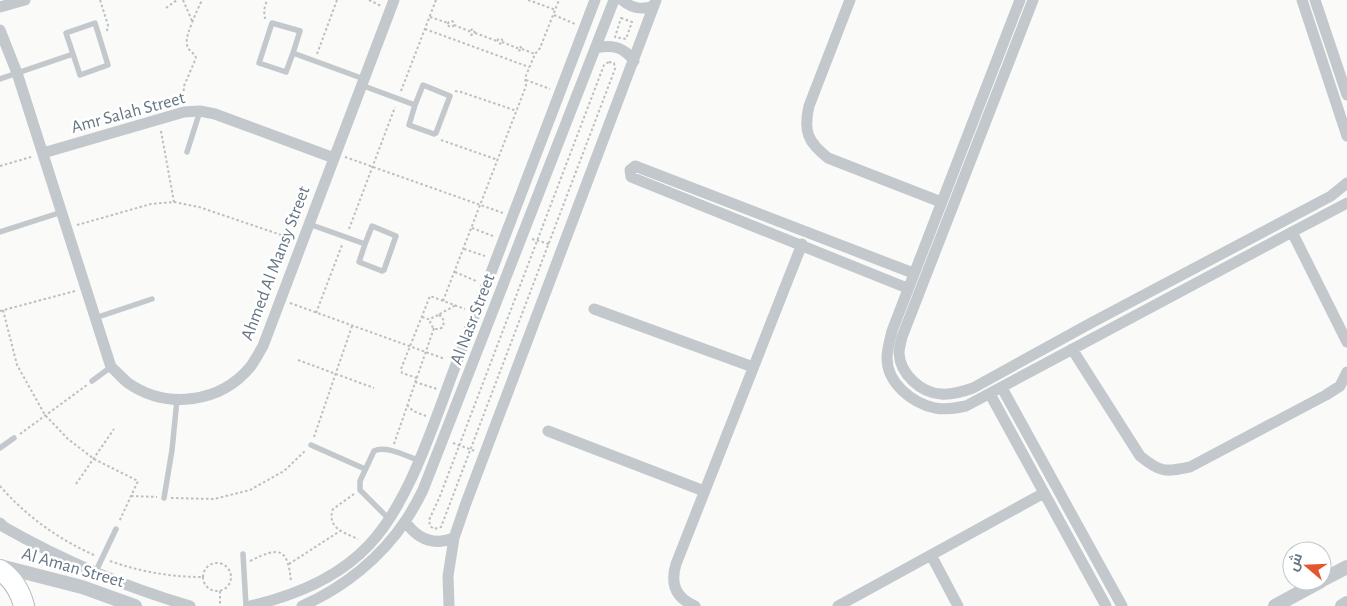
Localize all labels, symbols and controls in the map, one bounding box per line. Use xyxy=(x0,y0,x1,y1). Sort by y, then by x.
street label: Amr Salah Street xyxy=(69,89,187,137)
street label: Ahmed Al Mansy Street xyxy=(238,184,314,343)
street label: Al Nasr Street xyxy=(447,271,499,367)
north arrow xyxy=(1282,541,1332,591)
street label: Al Aman Street xyxy=(20,545,126,591)
text: ش xyxy=(1284,551,1306,573)

